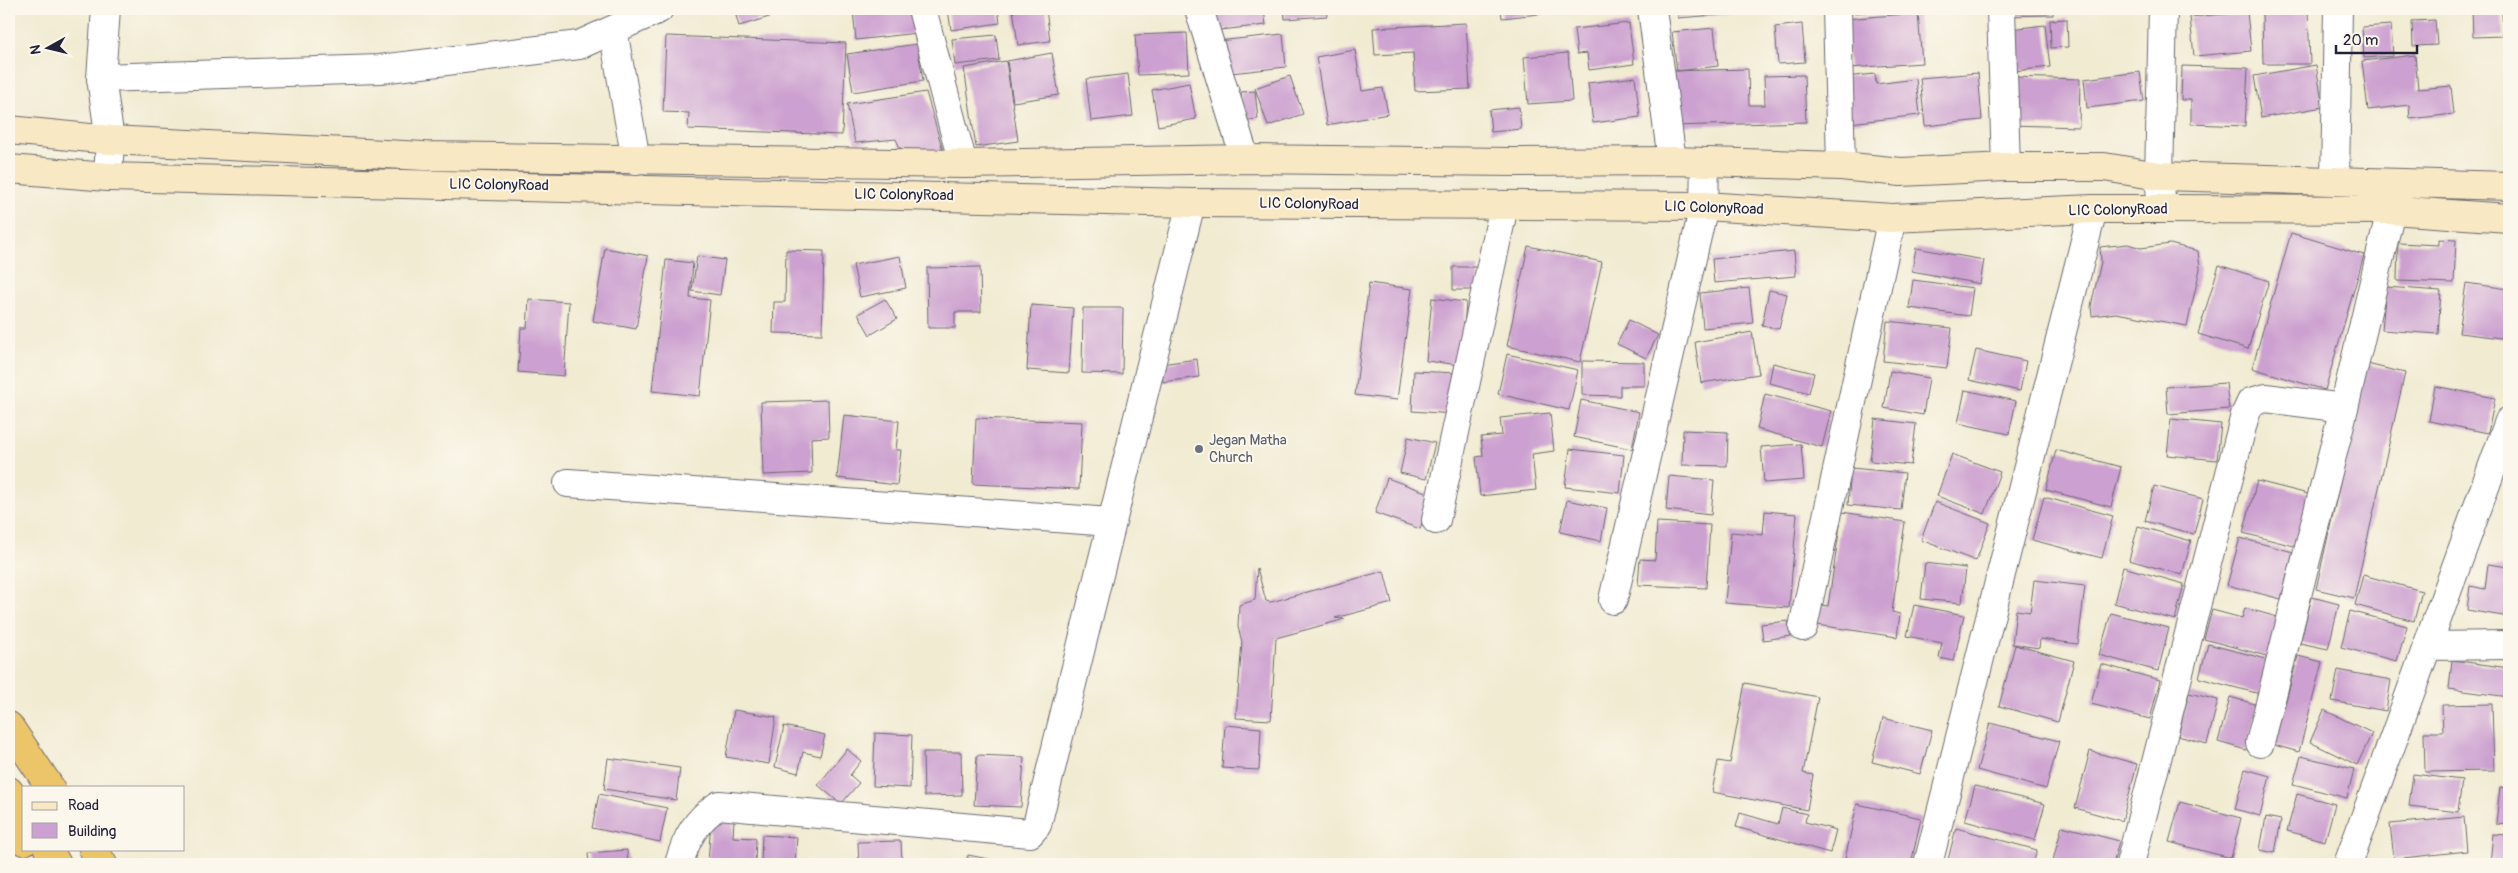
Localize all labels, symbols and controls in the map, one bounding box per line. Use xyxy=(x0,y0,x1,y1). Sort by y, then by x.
north arrow xyxy=(22,22,72,72)
scale bar xyxy=(2336,22,2417,54)
text: 20 m xyxy=(2343,31,2378,50)
text: N xyxy=(27,44,45,56)
street label: LIC ColonyRoad xyxy=(449,175,549,195)
street label: LIC ColonyRoad xyxy=(854,185,954,205)
street label: LIC ColonyRoad xyxy=(1259,194,1359,214)
street label: LIC ColonyRoad xyxy=(1664,197,1764,219)
street label: LIC ColonyRoad xyxy=(2068,200,2168,220)
place label: Jegan Matha Church xyxy=(1209,431,1287,467)
marker: Jegan Matha Church xyxy=(1193,443,1205,455)
legend xyxy=(22,786,185,850)
text: Road xyxy=(68,796,99,815)
text: Building xyxy=(68,822,116,841)

